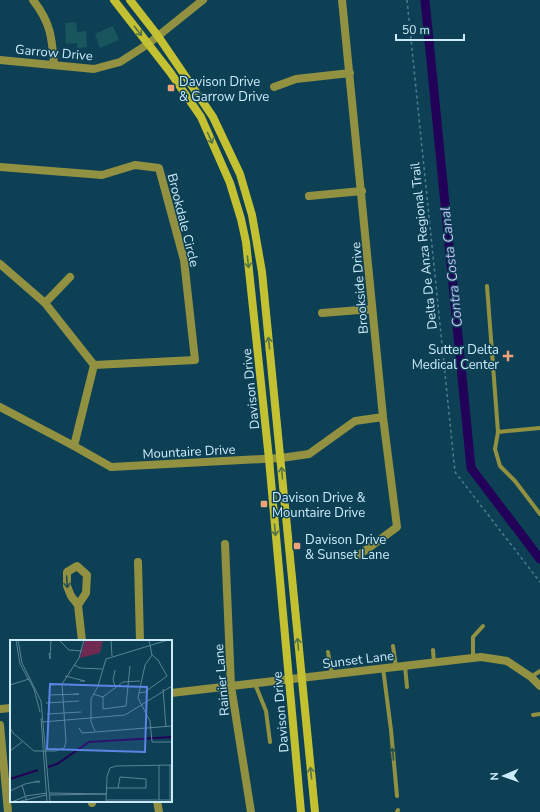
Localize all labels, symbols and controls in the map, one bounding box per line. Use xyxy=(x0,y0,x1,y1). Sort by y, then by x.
scale bar xyxy=(396,16,464,42)
text: 50 m xyxy=(402,22,430,38)
one-way arrow xyxy=(134,25,142,36)
street label: Garrow Drive xyxy=(14,41,94,65)
place label: Davison Drive & Garrow Drive xyxy=(179,73,269,106)
marker: Davison Drive & Garrow Drive xyxy=(166,83,176,93)
one-way arrow xyxy=(207,132,214,144)
street label: Delta De Anza Regional Trail xyxy=(406,161,442,330)
street label: Brookdale Circle xyxy=(163,172,203,269)
water label: Contra Costa Canal xyxy=(436,206,467,328)
street label: Brookside Drive xyxy=(347,241,373,335)
one-way arrow xyxy=(244,255,252,268)
one-way arrow xyxy=(266,337,273,350)
place label: Sutter Delta Medical Center xyxy=(412,341,499,374)
street label: Davison Drive xyxy=(238,347,264,430)
marker: Sutter Delta Medical Center xyxy=(502,350,514,362)
street label: Mountaire Drive xyxy=(142,441,236,463)
one-way arrow xyxy=(278,467,286,480)
place label: Davison Drive & Mountaire Drive xyxy=(272,489,366,522)
marker: Davison Drive & Mountaire Drive xyxy=(259,499,269,509)
one-way arrow xyxy=(272,523,279,536)
place label: Davison Drive & Sunset Lane xyxy=(305,531,389,564)
marker: Davison Drive & Sunset Lane xyxy=(292,541,302,551)
one-way arrow xyxy=(64,575,71,588)
one-way arrow xyxy=(295,638,302,651)
inset map xyxy=(10,640,172,802)
street label: Rainier Lane xyxy=(210,643,234,717)
street label: Sunset Lane xyxy=(321,647,395,673)
street label: Davison Drive xyxy=(268,671,294,753)
one-way arrow xyxy=(390,748,397,761)
north arrow xyxy=(484,756,524,796)
one-way arrow xyxy=(308,767,315,780)
text: N xyxy=(487,772,502,781)

